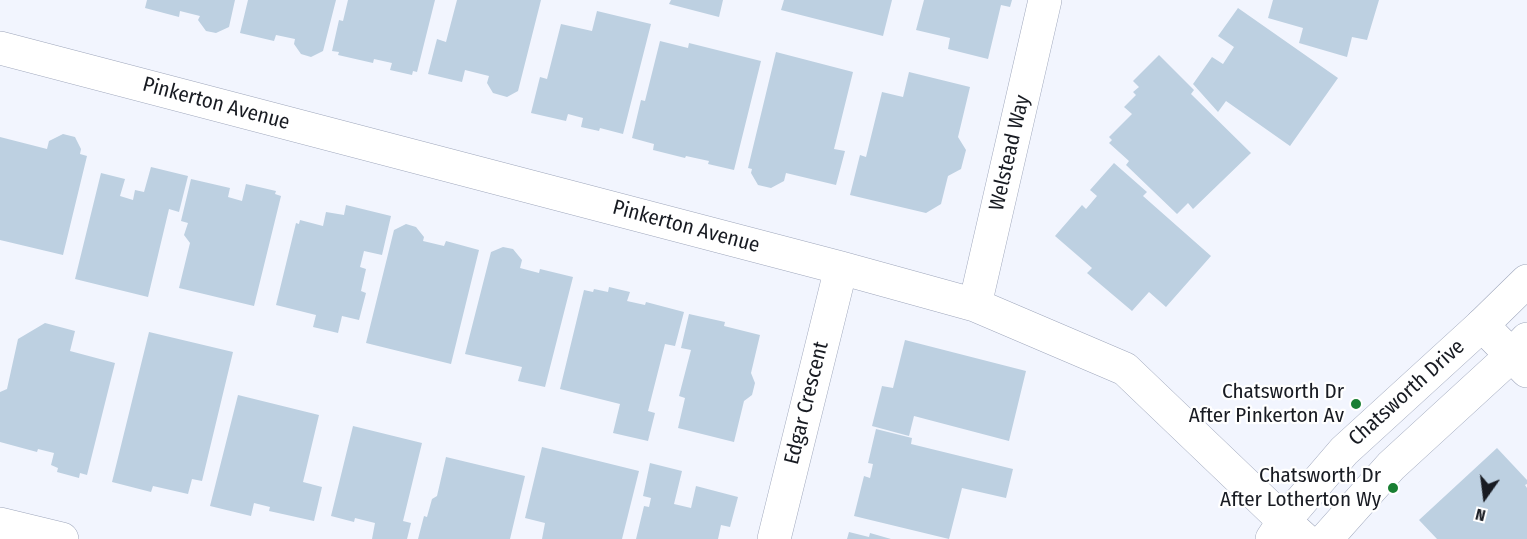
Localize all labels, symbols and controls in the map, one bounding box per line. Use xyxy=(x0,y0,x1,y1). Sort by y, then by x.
street label: Pinkerton Avenue xyxy=(140,72,292,136)
street label: Welstead Way xyxy=(984,93,1036,213)
street label: Pinkerton Avenue xyxy=(610,195,762,259)
street label: Chatsworth Drive xyxy=(1344,334,1470,452)
street label: Edgar Crescent xyxy=(780,339,834,467)
place label: Chatsworth Dr After Pinkerton Av xyxy=(1189,379,1344,429)
marker: Chatsworth Dr After Pinkerton Av xyxy=(1349,397,1363,411)
place label: Chatsworth Dr After Lotherton Wy xyxy=(1220,463,1381,513)
north arrow xyxy=(1455,467,1515,527)
marker: Chatsworth Dr After Lotherton Wy xyxy=(1386,481,1400,495)
text: N xyxy=(1474,505,1487,525)

